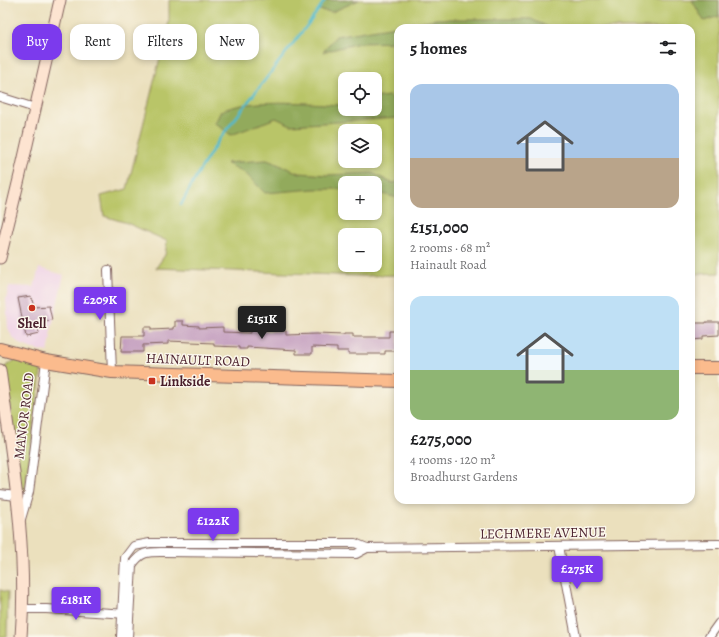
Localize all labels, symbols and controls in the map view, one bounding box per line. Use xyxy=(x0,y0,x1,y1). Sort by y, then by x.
chip: Buy xyxy=(12,24,62,60)
chip: Rent xyxy=(70,24,125,60)
chip: Filters xyxy=(133,24,197,60)
chip: New xyxy=(205,24,259,60)
text: 5 homes xyxy=(410,37,467,60)
icon: filters xyxy=(657,37,679,59)
map controls xyxy=(338,72,382,272)
button: locate xyxy=(338,72,382,116)
icon: home xyxy=(509,110,581,182)
button: layers xyxy=(338,124,382,168)
button: + xyxy=(338,176,382,220)
text: £151,000 xyxy=(410,216,468,239)
button: − xyxy=(338,228,382,272)
text: 2 rooms · 68 m² xyxy=(410,239,490,256)
text: Hainault Road xyxy=(410,256,487,273)
pin: £209K xyxy=(72,287,128,321)
text: £209K xyxy=(83,291,117,308)
marker: Shell xyxy=(27,303,37,313)
pin: £151K xyxy=(234,306,290,340)
text: £151K xyxy=(247,310,277,327)
place label: Shell xyxy=(18,314,47,333)
icon: home xyxy=(509,322,581,394)
street label: HAINAULT ROAD xyxy=(146,349,250,371)
street label: MANOR ROAD xyxy=(9,371,39,460)
place label: Linkside xyxy=(160,372,211,391)
marker: Linkside xyxy=(147,376,157,386)
text: £275,000 xyxy=(410,428,472,451)
text: 4 rooms · 120 m² xyxy=(410,451,495,468)
text: Broadhurst Gardens xyxy=(410,468,518,485)
pin: £122K xyxy=(185,508,241,542)
text: £122K xyxy=(197,512,229,529)
street label: LECHMERE AVENUE xyxy=(480,522,606,544)
pin: £275K xyxy=(549,556,605,590)
text: £275K xyxy=(561,560,593,577)
pin: £181K xyxy=(48,587,104,621)
text: £181K xyxy=(61,591,91,608)

